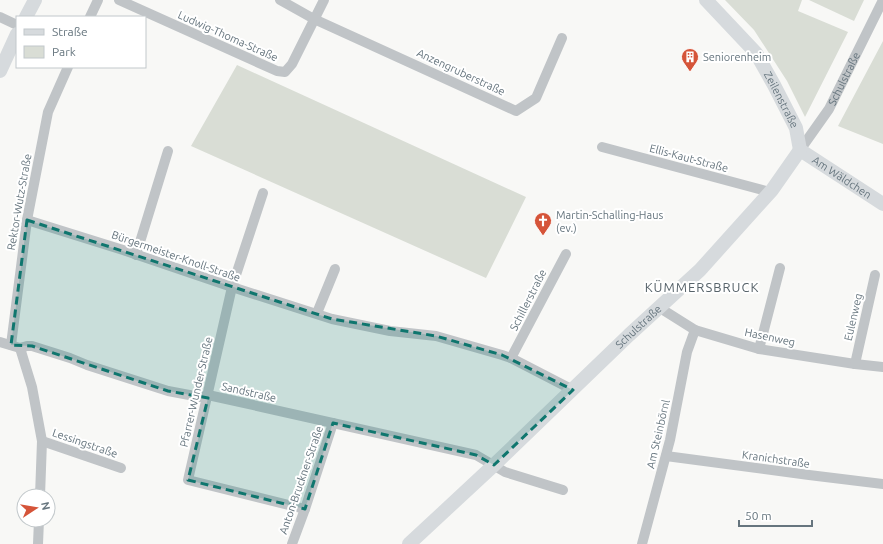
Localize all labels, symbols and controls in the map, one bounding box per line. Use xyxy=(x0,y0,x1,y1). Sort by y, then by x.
street label: Ludwig-Thoma-Straße xyxy=(176,8,280,64)
legend xyxy=(16,16,146,68)
text: Straße xyxy=(52,25,88,38)
text: Park xyxy=(52,45,76,58)
street label: Anzengruberstraße xyxy=(415,46,507,98)
building icon: Seniorenheim xyxy=(680,47,700,72)
street label: Schulstraße xyxy=(826,50,862,107)
place label: Seniorenheim xyxy=(703,51,771,63)
street label: Zeilenstraße xyxy=(762,69,801,130)
street label: Ellis-Kaut-Straße xyxy=(648,142,730,174)
street label: Rektor-Wutz-Straße xyxy=(5,153,33,251)
street label: Am Wäldchen xyxy=(810,154,874,201)
place label: Martin-Schalling-Haus (ev.) xyxy=(556,209,663,235)
church icon: Martin-Schalling-Haus (ev.) xyxy=(533,211,553,236)
street label: Bürgermeister-Knoll-Straße xyxy=(110,228,242,284)
street label: Schillerstraße xyxy=(507,267,549,333)
district label: KÜMMERSBRUCK xyxy=(645,279,759,294)
street label: Eulenweg xyxy=(842,292,864,342)
street label: Schulstraße xyxy=(613,303,664,351)
street label: Hasenweg xyxy=(744,326,796,348)
street label: Pfarrer-Wunder-Straße xyxy=(177,336,215,448)
street label: Sandstraße xyxy=(220,380,278,404)
street label: Am Steinbörnl xyxy=(644,398,672,470)
street label: Anton-Bruckner-Straße xyxy=(277,424,325,536)
street label: Lessingstraße xyxy=(51,426,119,460)
street label: Kranichstraße xyxy=(741,448,811,470)
north arrow xyxy=(16,488,56,528)
text: N xyxy=(39,501,53,511)
scale bar xyxy=(739,502,812,528)
text: 50 m xyxy=(745,509,772,522)

